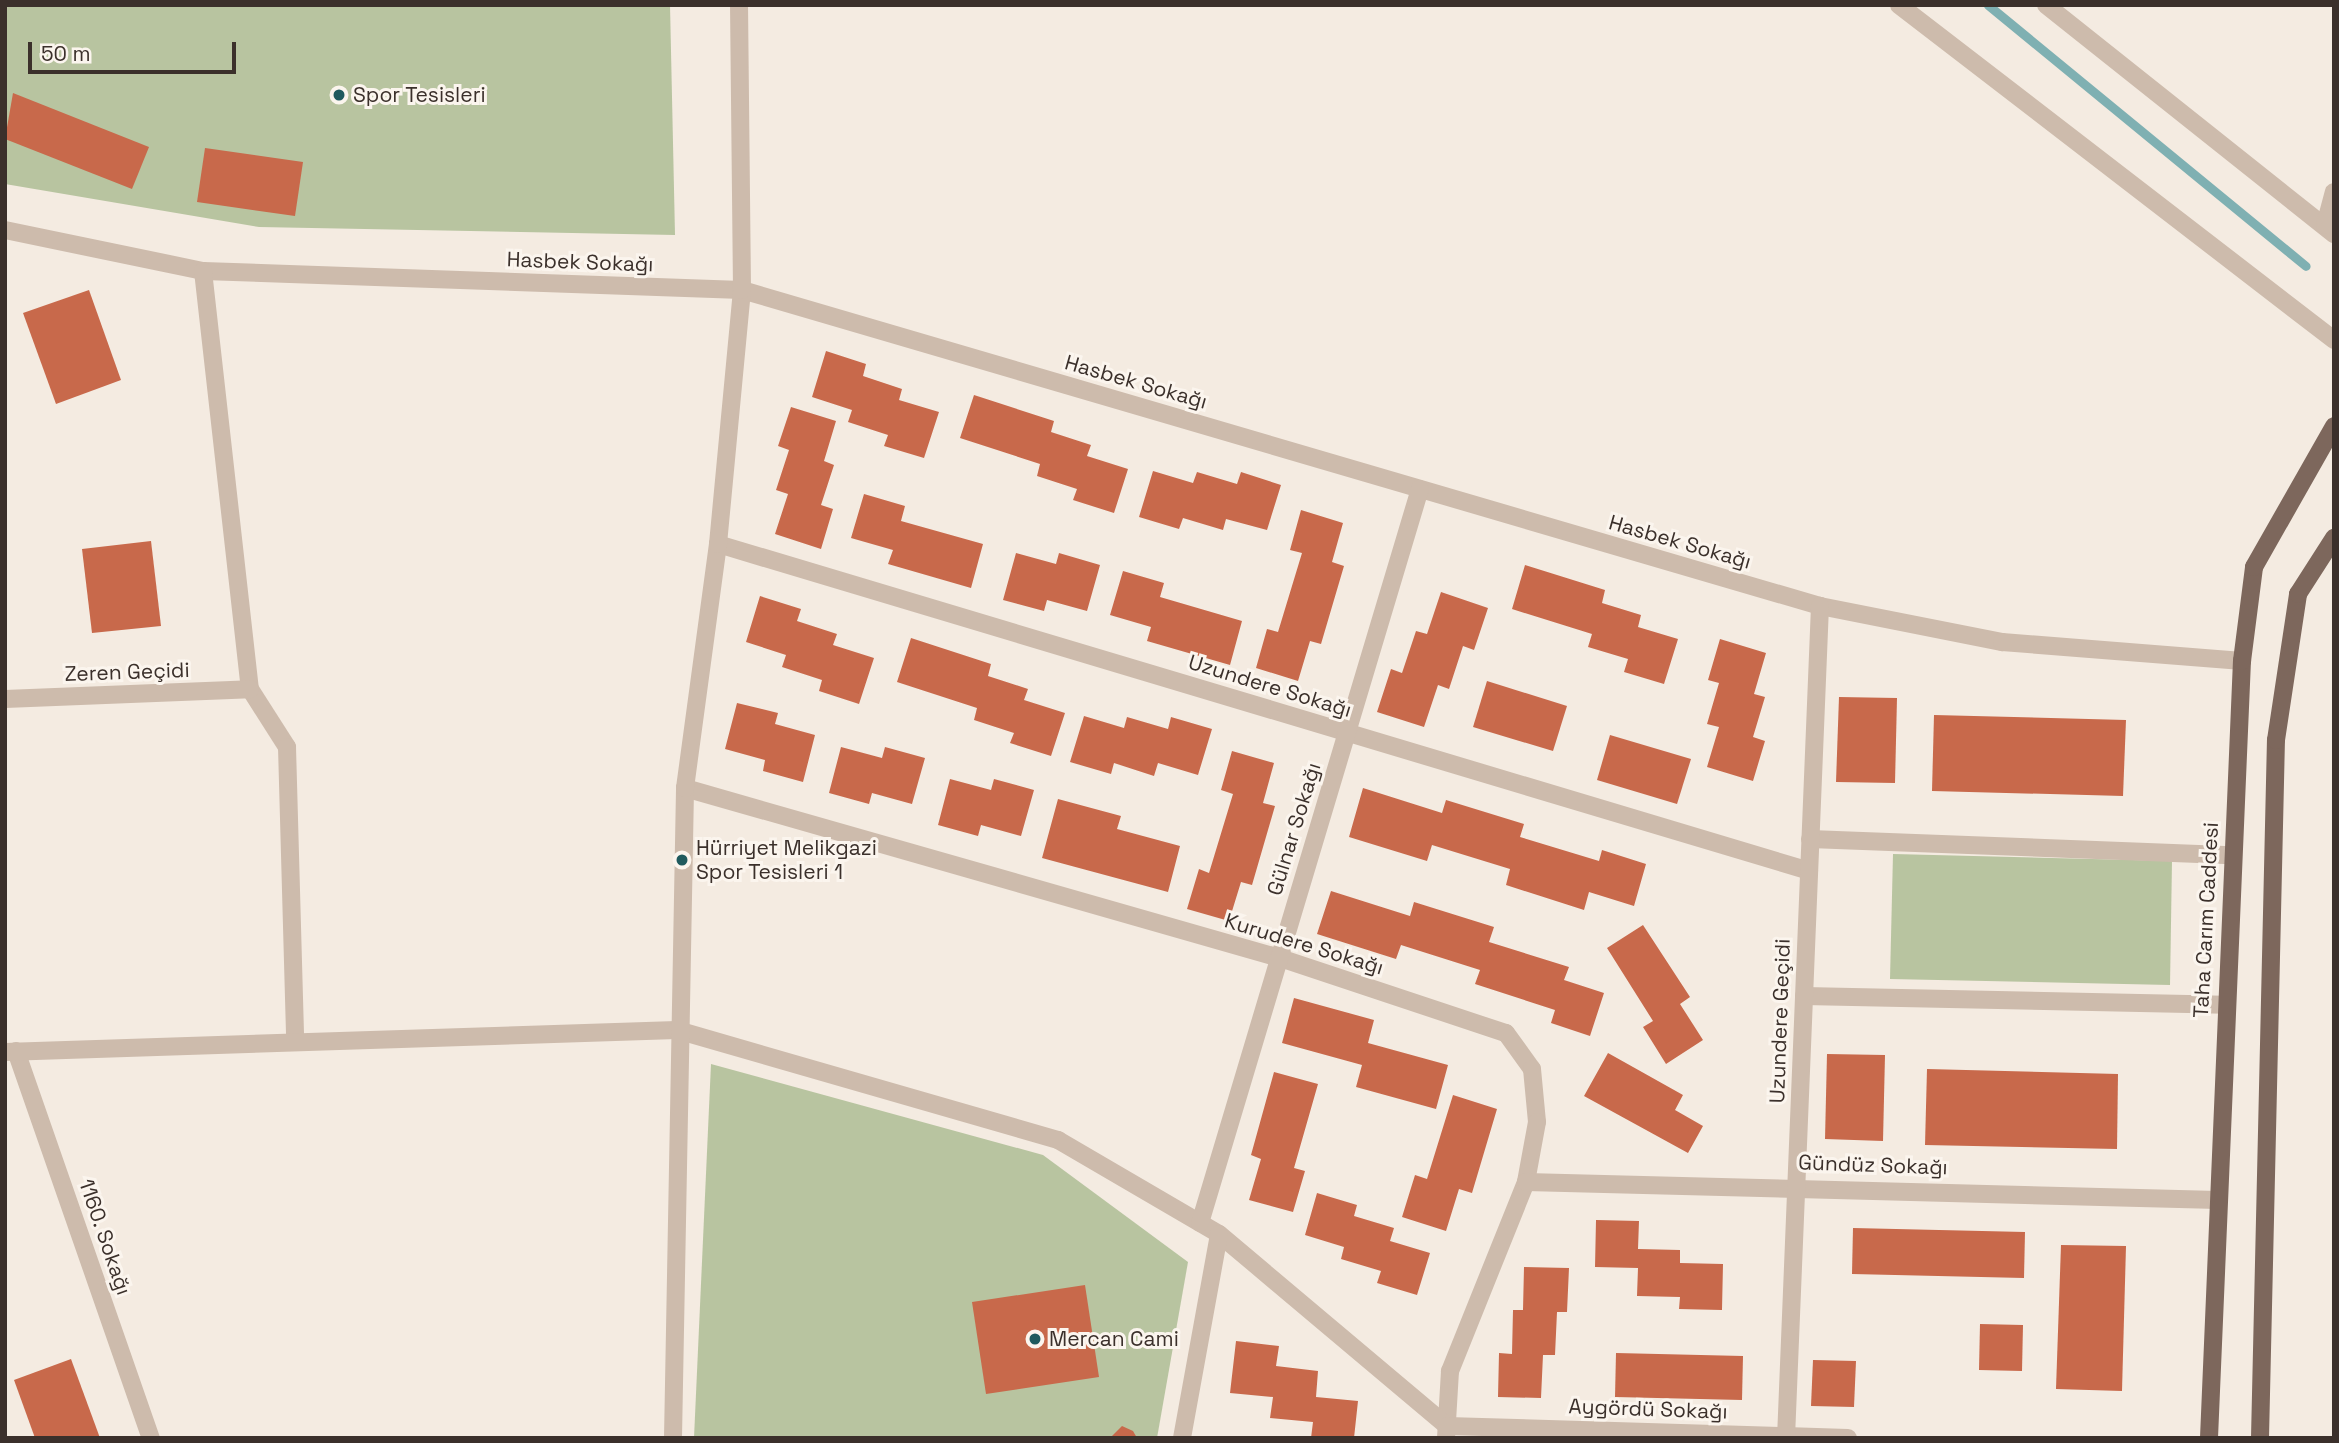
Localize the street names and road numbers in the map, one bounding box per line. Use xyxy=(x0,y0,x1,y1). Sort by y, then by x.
street label: Hasbek Sokağı xyxy=(506,247,654,277)
street label: Hasbek Sokağı xyxy=(1062,350,1210,414)
street label: Hasbek Sokağı xyxy=(1606,510,1754,574)
street label: Uzundere Sokağı xyxy=(1185,649,1355,723)
street label: Zeren Geçidi xyxy=(64,657,190,687)
street label: Gülnar Sokağı xyxy=(1262,760,1326,898)
street label: Taha Carım Caddesi xyxy=(2188,821,2224,1019)
street label: Kurudere Sokağı xyxy=(1221,908,1387,980)
street label: Uzundere Geçidi xyxy=(1765,938,1795,1104)
street label: Gündüz Sokağı xyxy=(1798,1150,1948,1180)
street label: 1160. Sokağı xyxy=(73,1175,137,1299)
street label: Aygördü Sokağı xyxy=(1568,1394,1728,1424)

